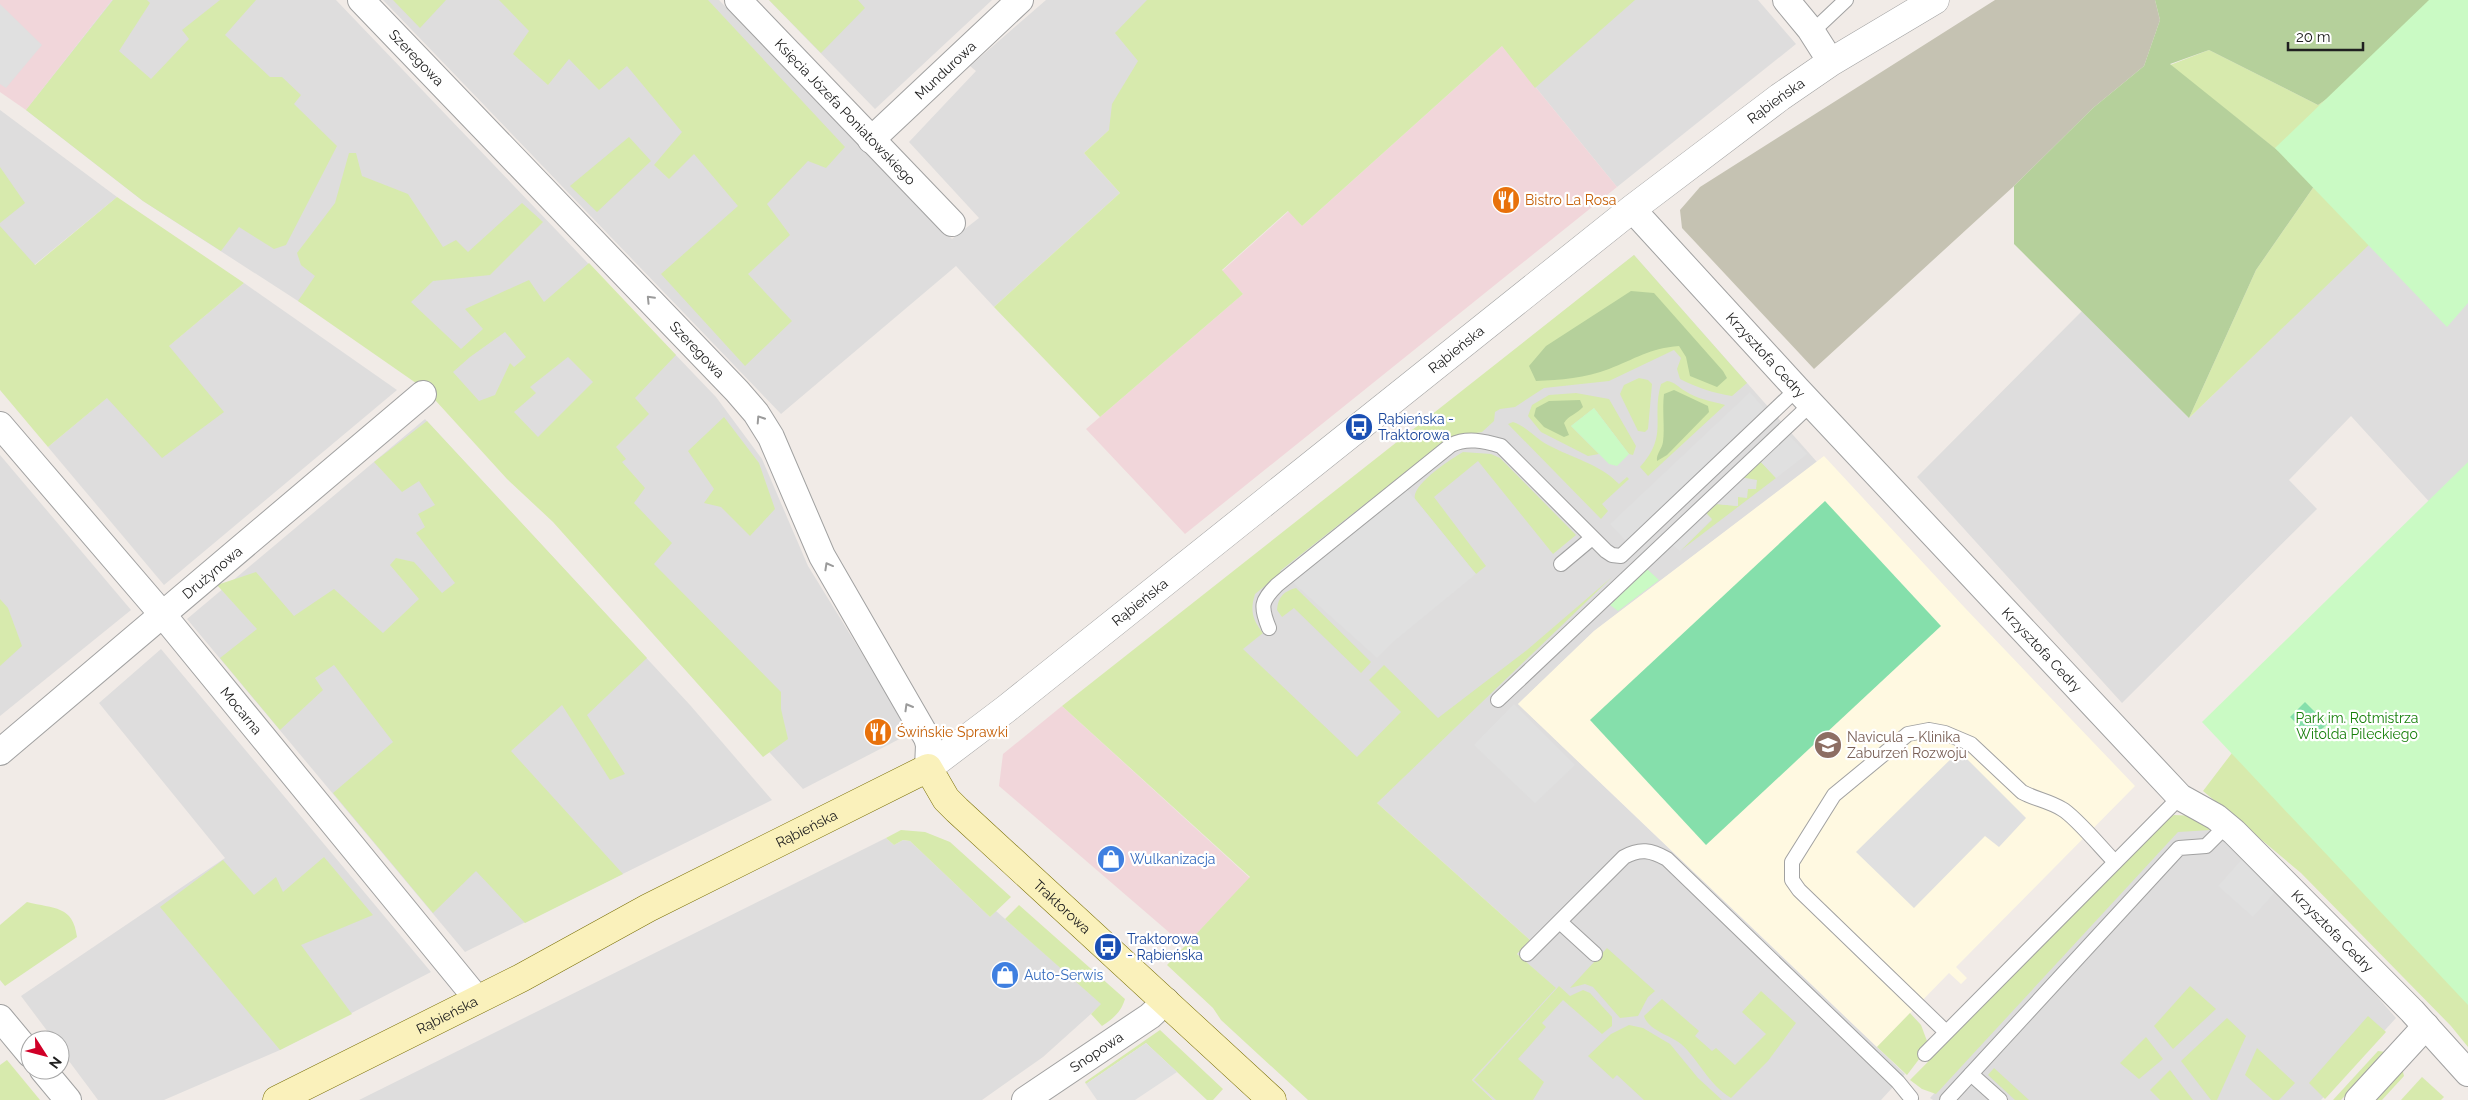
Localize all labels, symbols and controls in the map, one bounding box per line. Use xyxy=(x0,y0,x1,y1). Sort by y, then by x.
scale bar xyxy=(2288,20,2363,52)
street label: Szeregowa xyxy=(386,26,447,89)
text: 20 m xyxy=(2296,28,2331,46)
street label: Księcia Józefa Poniatowskiego xyxy=(772,36,919,188)
street label: Mundurowa xyxy=(912,38,979,103)
street label: Rąbieńska xyxy=(1744,75,1807,127)
restaurant icon: Bistro La Rosa xyxy=(1491,185,1521,215)
place label: Bistro La Rosa xyxy=(1525,192,1616,208)
one-way arrow xyxy=(646,296,655,305)
street label: Krzysztofa Cedry xyxy=(1723,309,1809,401)
street label: Szeregowa xyxy=(666,318,728,381)
street label: Rąbieńska xyxy=(1425,322,1487,376)
place label: Rąbieńska - Traktorowa xyxy=(1378,411,1454,443)
bus stop icon: Rąbieńska - Traktorowa xyxy=(1344,412,1374,442)
one-way arrow xyxy=(756,415,766,424)
street label: Drużynowa xyxy=(179,543,245,602)
one-way arrow xyxy=(824,562,834,571)
street label: Rąbieńska xyxy=(1109,575,1171,629)
street label: Krzysztofa Cedry xyxy=(1999,604,2086,696)
street label: Mocarna xyxy=(217,684,265,738)
one-way arrow xyxy=(905,703,915,712)
park label: Park im. Rotmistrza Witolda Pileckiego xyxy=(2296,710,2418,742)
restaurant icon: Świńskie Sprawki xyxy=(863,717,893,747)
place label: Świńskie Sprawki xyxy=(897,723,1008,740)
place label: Navicula – Klinika Zaburzeń Rozwoju xyxy=(1847,729,1967,761)
school or university icon: Navicula – Klinika Zaburzeń Rozwoju xyxy=(1813,730,1843,760)
street label: Rąbieńska xyxy=(773,807,840,851)
shop icon: Wulkanizacja xyxy=(1096,844,1126,874)
place label: Wulkanizacja xyxy=(1130,851,1215,867)
street label: Traktorowa xyxy=(1030,876,1094,937)
street label: Krzysztofa Cedry xyxy=(2288,887,2377,976)
place label: Traktorowa - Rąbieńska xyxy=(1127,931,1203,963)
bus stop icon: Traktorowa - Rąbieńska xyxy=(1093,932,1123,962)
shop icon: Auto-Serwis xyxy=(990,960,1020,990)
place label: Auto-Serwis xyxy=(1024,967,1103,983)
street label: Rąbieńska xyxy=(414,993,480,1037)
street label: Snopowa xyxy=(1067,1028,1126,1076)
north arrow xyxy=(20,1030,70,1080)
text: N xyxy=(46,1054,65,1072)

